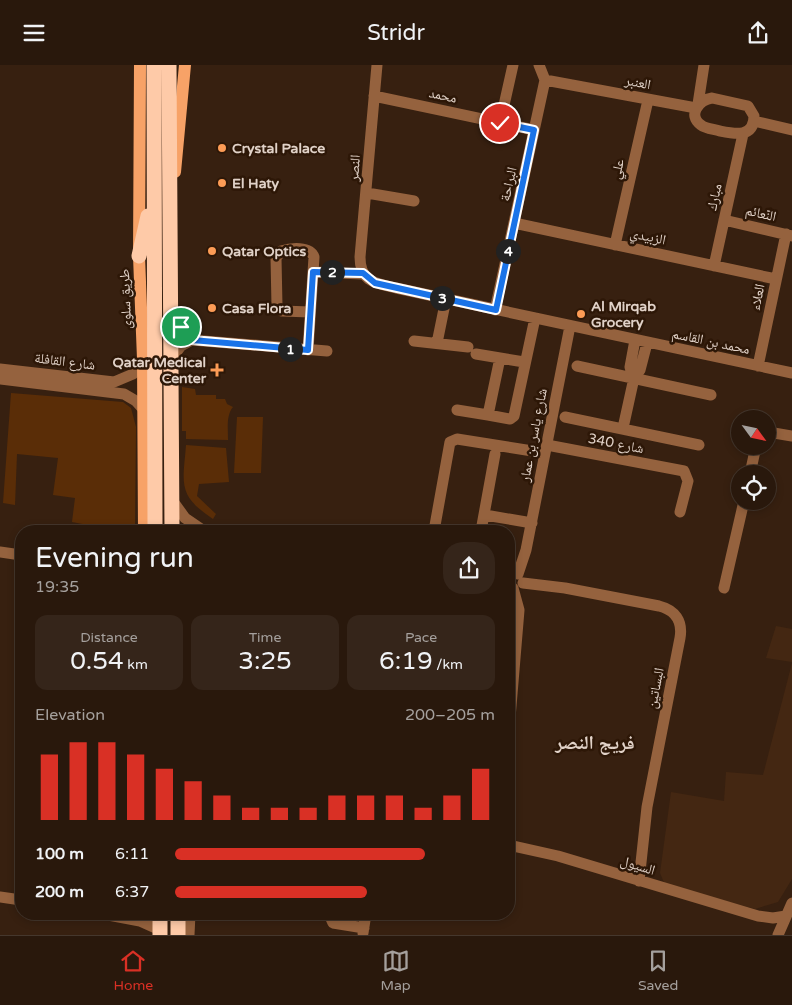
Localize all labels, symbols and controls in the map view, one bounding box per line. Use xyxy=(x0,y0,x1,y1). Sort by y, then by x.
icon: menu xyxy=(20,19,48,47)
icon: share xyxy=(744,19,772,47)
text: Stridr xyxy=(367,20,425,46)
street label: العنبر xyxy=(623,71,652,93)
street label: محمد xyxy=(427,84,458,107)
pin xyxy=(479,102,521,144)
icon: check xyxy=(486,109,514,137)
place label: Crystal Palace xyxy=(232,140,325,157)
marker: Crystal Palace xyxy=(216,142,228,154)
street label: النصر xyxy=(345,154,364,183)
street label: علي xyxy=(607,157,631,181)
street label: البراحة xyxy=(496,165,521,203)
place label: El Haty xyxy=(232,175,280,192)
marker: El Haty xyxy=(216,177,228,189)
street label: مبارك xyxy=(703,182,726,212)
street label: النًعائم xyxy=(744,202,778,226)
street label: الزبيدي xyxy=(628,224,667,251)
pin: 4 xyxy=(496,239,520,263)
place label: Qatar Optics xyxy=(222,243,306,260)
text: 4 xyxy=(504,243,513,260)
marker: Qatar Optics xyxy=(206,245,218,257)
pin: 2 xyxy=(320,259,344,285)
text: 2 xyxy=(328,264,337,281)
street label: طريق سلوى xyxy=(116,269,136,329)
street label: العلاء xyxy=(746,282,769,312)
pin: 3 xyxy=(430,285,454,311)
text: 3 xyxy=(438,290,447,307)
place label: Al Mirqab Grocery xyxy=(591,298,656,331)
place label: Casa Flora xyxy=(222,300,292,317)
marker: Casa Flora xyxy=(206,302,218,314)
pin xyxy=(160,306,202,348)
marker: Al Mirqab Grocery xyxy=(575,308,587,320)
icon: arrive xyxy=(167,313,195,341)
street label: محمد بن القاسم xyxy=(670,325,751,359)
pin: 1 xyxy=(278,337,302,361)
text: 1 xyxy=(286,341,295,358)
street label: شارع القافلة xyxy=(33,349,96,375)
place label: Qatar Medical Center xyxy=(112,354,207,387)
marker: Qatar Medical Center xyxy=(210,363,224,377)
street label: شارع ياسر بن عمار xyxy=(516,387,552,484)
north arrow xyxy=(731,410,776,455)
map controls xyxy=(731,410,776,510)
street label: شارع 340 xyxy=(586,430,645,458)
button: locate xyxy=(731,465,776,510)
text: Evening run xyxy=(35,541,194,575)
button: share xyxy=(443,542,495,594)
text: 19:35 xyxy=(35,577,79,597)
text: Distance xyxy=(80,629,138,646)
text: Time xyxy=(249,629,281,646)
text: Pace xyxy=(405,629,437,646)
text: 0.54 xyxy=(70,646,124,676)
text: 3:25 xyxy=(238,646,292,676)
text: 6:19 xyxy=(379,646,433,676)
text: km xyxy=(124,656,148,673)
text: /km xyxy=(433,656,463,673)
street label: البساتين xyxy=(643,666,668,710)
text: Elevation xyxy=(35,705,105,725)
text: 200–205 m xyxy=(405,705,495,725)
district label: فريج النصر xyxy=(554,732,635,755)
text: 100 m xyxy=(35,844,84,864)
text: 6:11 xyxy=(115,844,149,864)
street label: السيول xyxy=(618,852,657,879)
text: 200 m xyxy=(35,882,84,902)
text: 6:37 xyxy=(115,882,149,902)
tab: Home xyxy=(114,947,153,994)
tab: Map xyxy=(380,947,411,994)
tab: Saved xyxy=(638,947,678,994)

